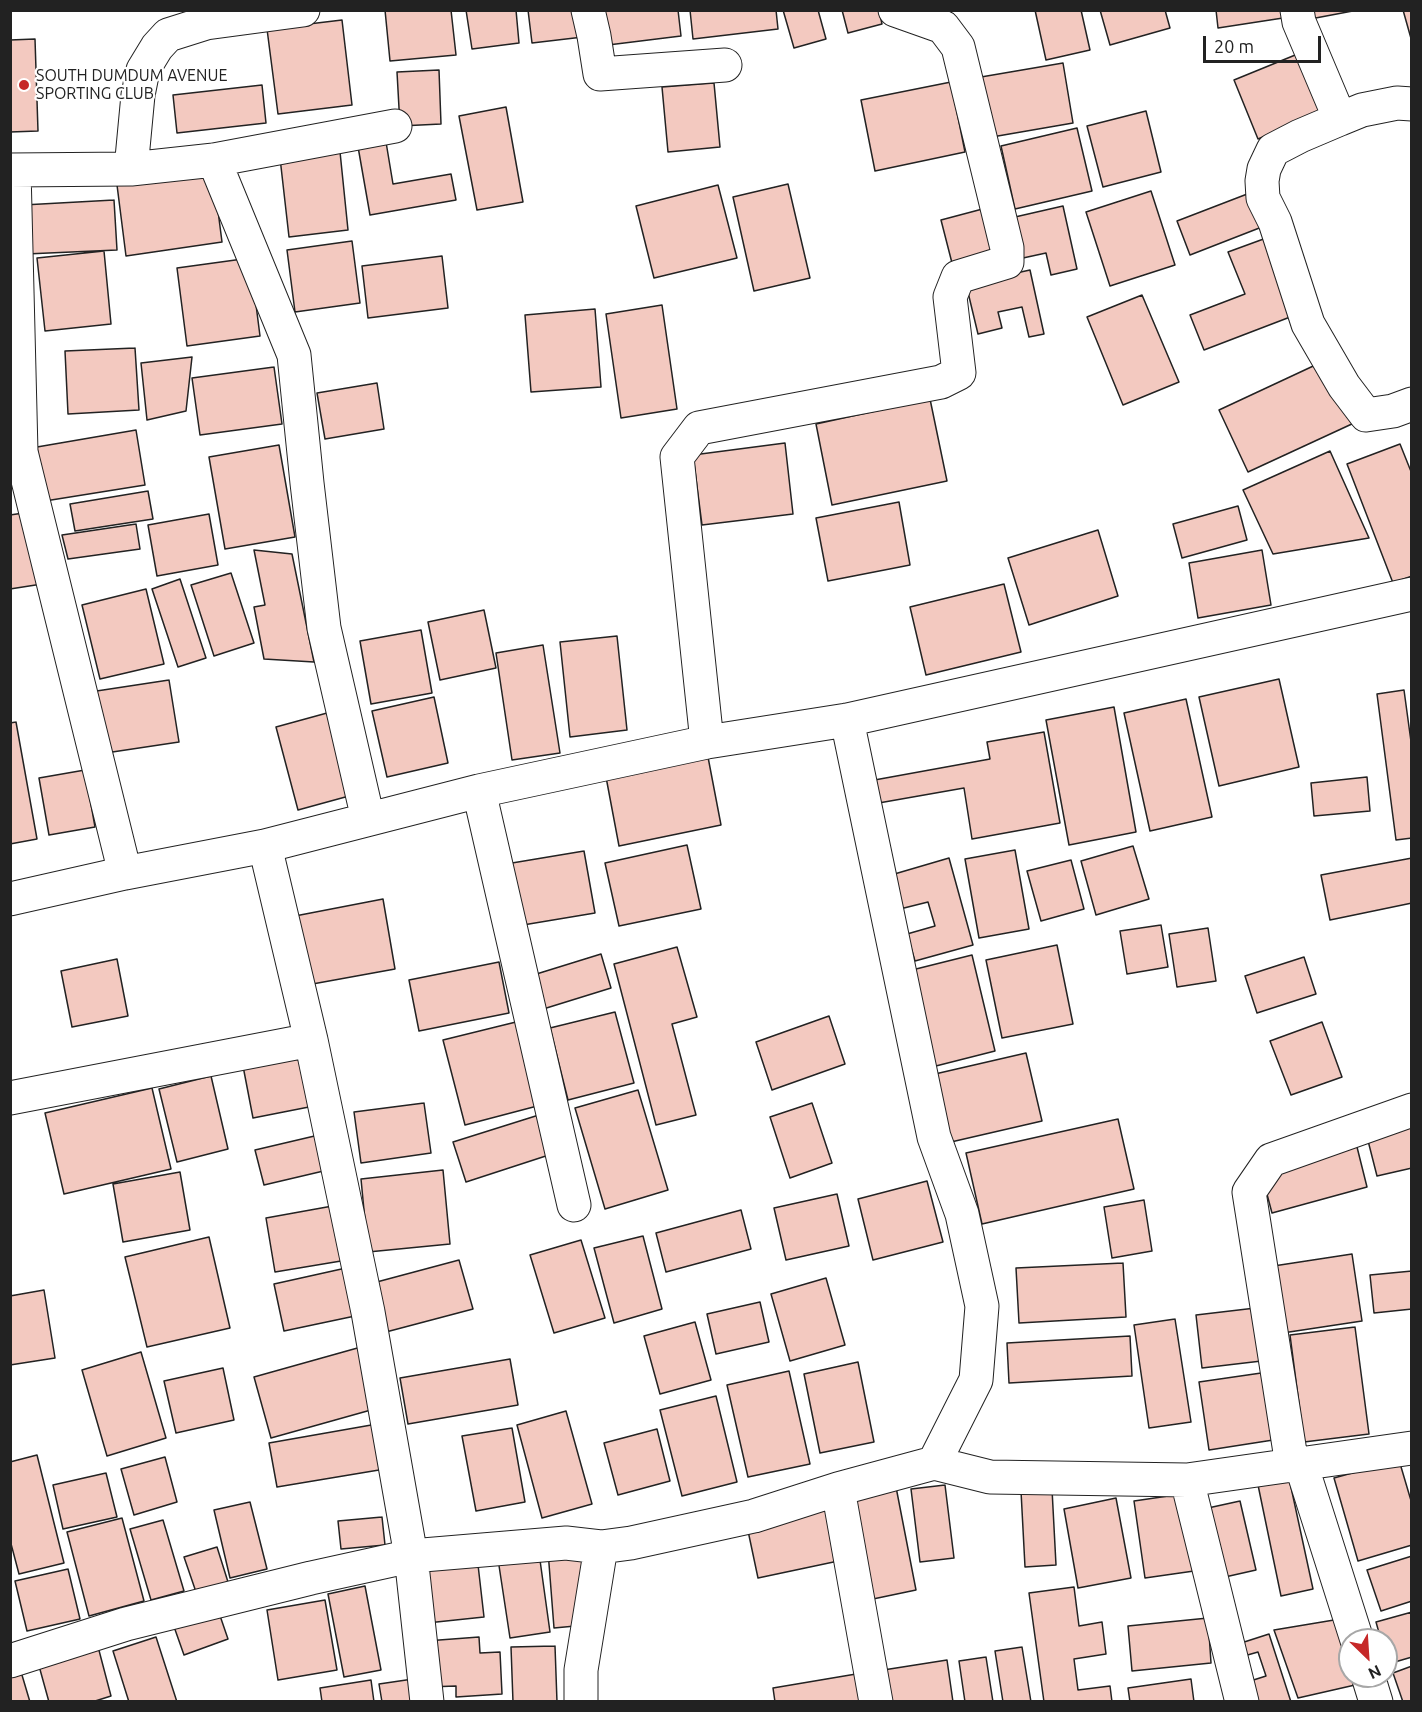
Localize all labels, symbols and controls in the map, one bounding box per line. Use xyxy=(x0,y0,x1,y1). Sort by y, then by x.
scale bar xyxy=(1206,24,1324,62)
text: 20 m xyxy=(1214,36,1254,56)
place label: SOUTH DUMDUM AVENUE SPORTING CLUB xyxy=(36,66,227,104)
marker: SOUTH DUMDUM AVENUE SPORTING CLUB xyxy=(17,78,31,92)
north arrow xyxy=(1338,1628,1398,1688)
text: N xyxy=(1366,1662,1384,1683)

